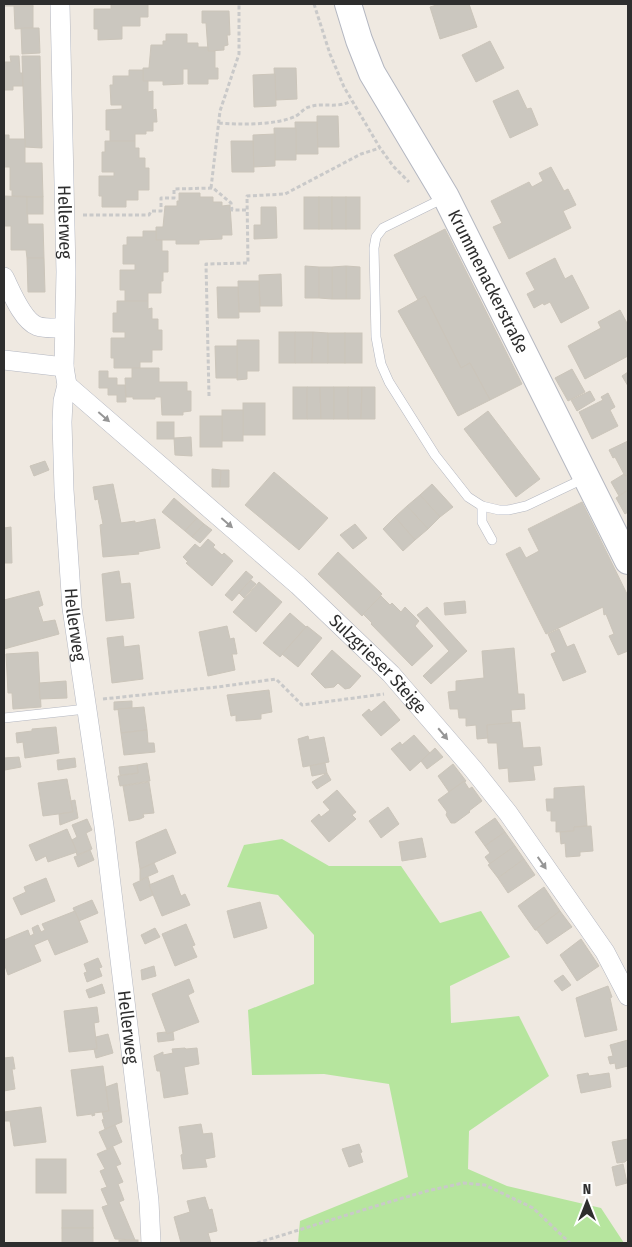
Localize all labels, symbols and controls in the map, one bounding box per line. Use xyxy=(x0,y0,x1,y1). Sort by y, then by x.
street label: Hellerweg xyxy=(53,185,77,260)
street label: Krummenackerstraße xyxy=(443,206,533,357)
one-way arrow xyxy=(98,411,110,422)
one-way arrow xyxy=(220,518,233,529)
street label: Hellerweg xyxy=(60,587,91,663)
street label: Sulzgrieser Steige xyxy=(324,610,431,718)
one-way arrow xyxy=(438,727,449,740)
one-way arrow xyxy=(537,856,547,869)
street label: Hellerweg xyxy=(113,989,144,1065)
north arrow xyxy=(562,1177,612,1227)
text: N xyxy=(583,1181,591,1198)

